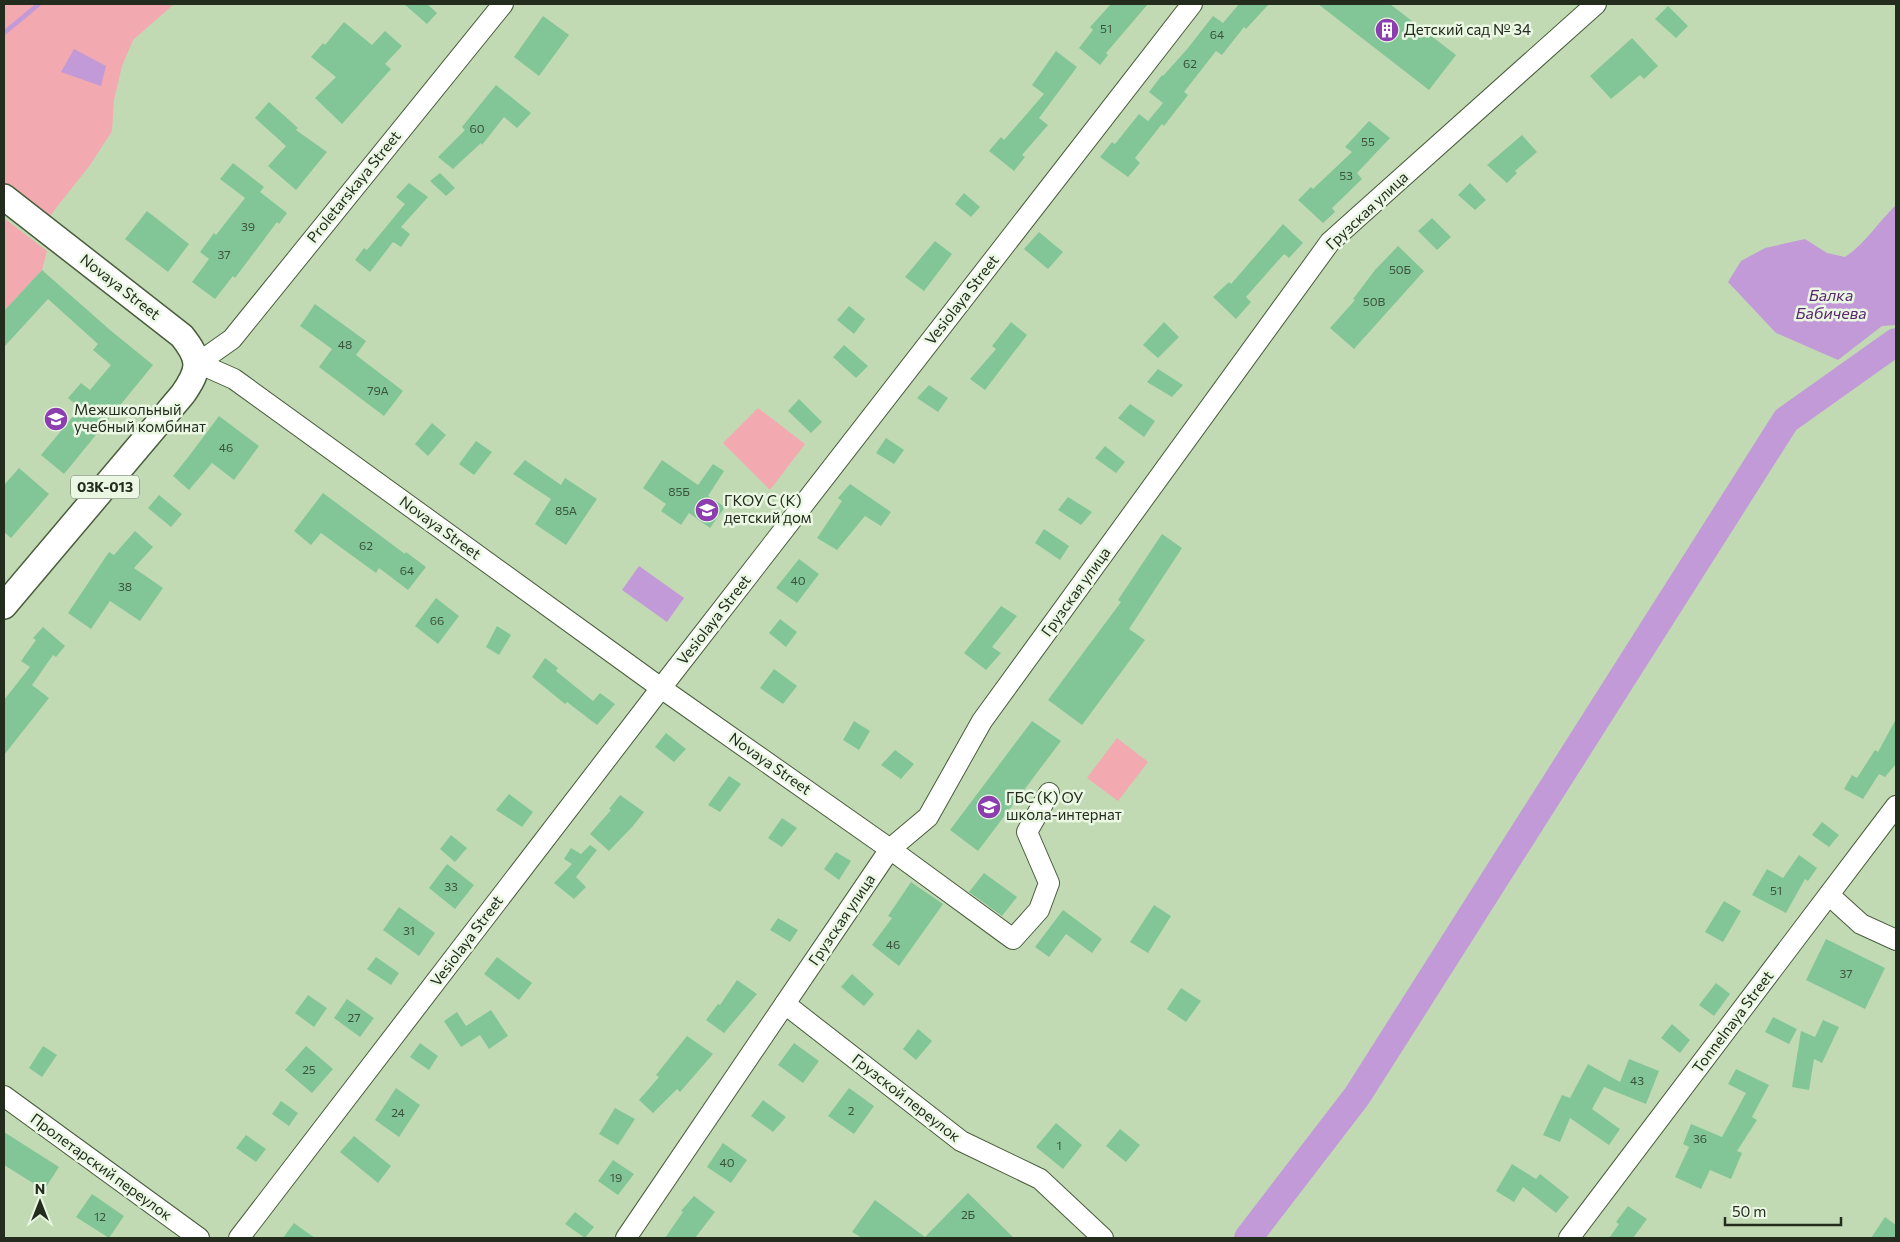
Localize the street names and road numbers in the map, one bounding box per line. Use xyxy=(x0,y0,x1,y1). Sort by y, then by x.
street label: Proletarskaya Street xyxy=(303,127,404,246)
street label: Грузская улица xyxy=(1321,168,1411,253)
street label: Novaya Street xyxy=(77,250,164,323)
street label: Vesiolaya Street xyxy=(921,251,1002,348)
road number: 03К-013 xyxy=(71,476,139,498)
street label: Novaya Street xyxy=(396,492,485,563)
street label: Грузская улица xyxy=(1037,543,1114,640)
street label: Vesiolaya Street xyxy=(673,571,754,668)
street label: Novaya Street xyxy=(726,728,815,798)
street label: Грузская улица xyxy=(804,871,878,968)
street label: Vesiolaya Street xyxy=(426,891,506,989)
street label: Tonnelnaya Street xyxy=(1688,967,1776,1076)
street label: Грузской переулок xyxy=(849,1049,964,1145)
street label: Пролетарский переулок xyxy=(27,1109,176,1224)

